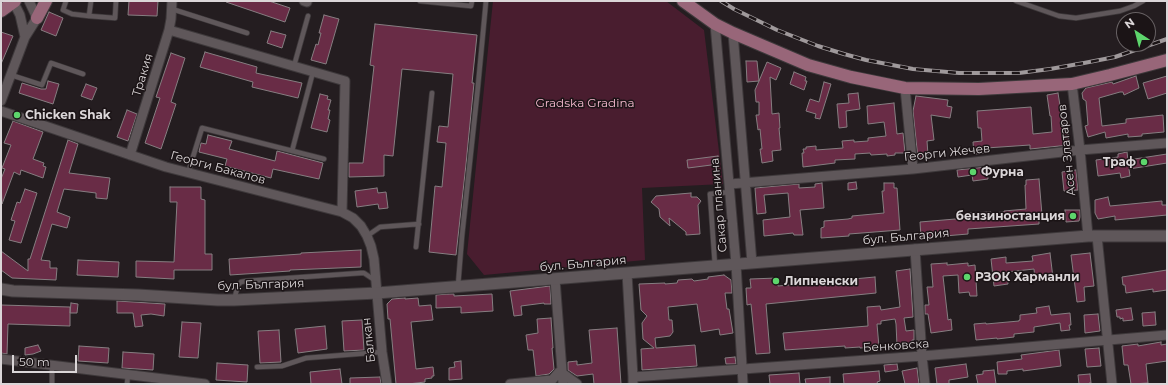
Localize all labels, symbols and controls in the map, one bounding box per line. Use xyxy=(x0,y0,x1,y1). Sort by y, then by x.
north arrow xyxy=(1116,12,1156,52)
text: N xyxy=(1122,15,1137,31)
street label: Тракия xyxy=(130,52,156,98)
park label: Gradska Gradina xyxy=(535,96,635,110)
street label: Асен Златаров xyxy=(1055,103,1079,197)
place label: Chicken Shak xyxy=(25,108,111,122)
marker: Chicken Shak xyxy=(12,110,22,120)
street label: Георги Жечев xyxy=(903,141,991,165)
street label: Георги Бакалов xyxy=(169,148,267,188)
place label: Траф xyxy=(1103,155,1136,169)
street label: Сакар планина xyxy=(708,157,730,253)
marker: Траф xyxy=(1139,157,1149,167)
place label: Фурна xyxy=(981,165,1024,179)
marker: Фурна xyxy=(968,167,978,177)
place label: бензиностанция xyxy=(956,209,1065,223)
marker: бензиностанция xyxy=(1068,211,1078,221)
street label: бул. България xyxy=(862,226,950,248)
street label: бул. България xyxy=(539,253,627,275)
place label: РЗОК Харманли xyxy=(975,270,1080,284)
marker: РЗОК Харманли xyxy=(962,272,972,282)
place label: Липненски xyxy=(784,274,858,288)
street label: бул. България xyxy=(217,276,305,294)
marker: Липненски xyxy=(771,276,781,286)
street label: Балкан xyxy=(359,317,379,363)
street label: Бенковска xyxy=(862,336,930,356)
scale bar xyxy=(14,347,79,373)
text: 50 m xyxy=(19,354,50,369)

